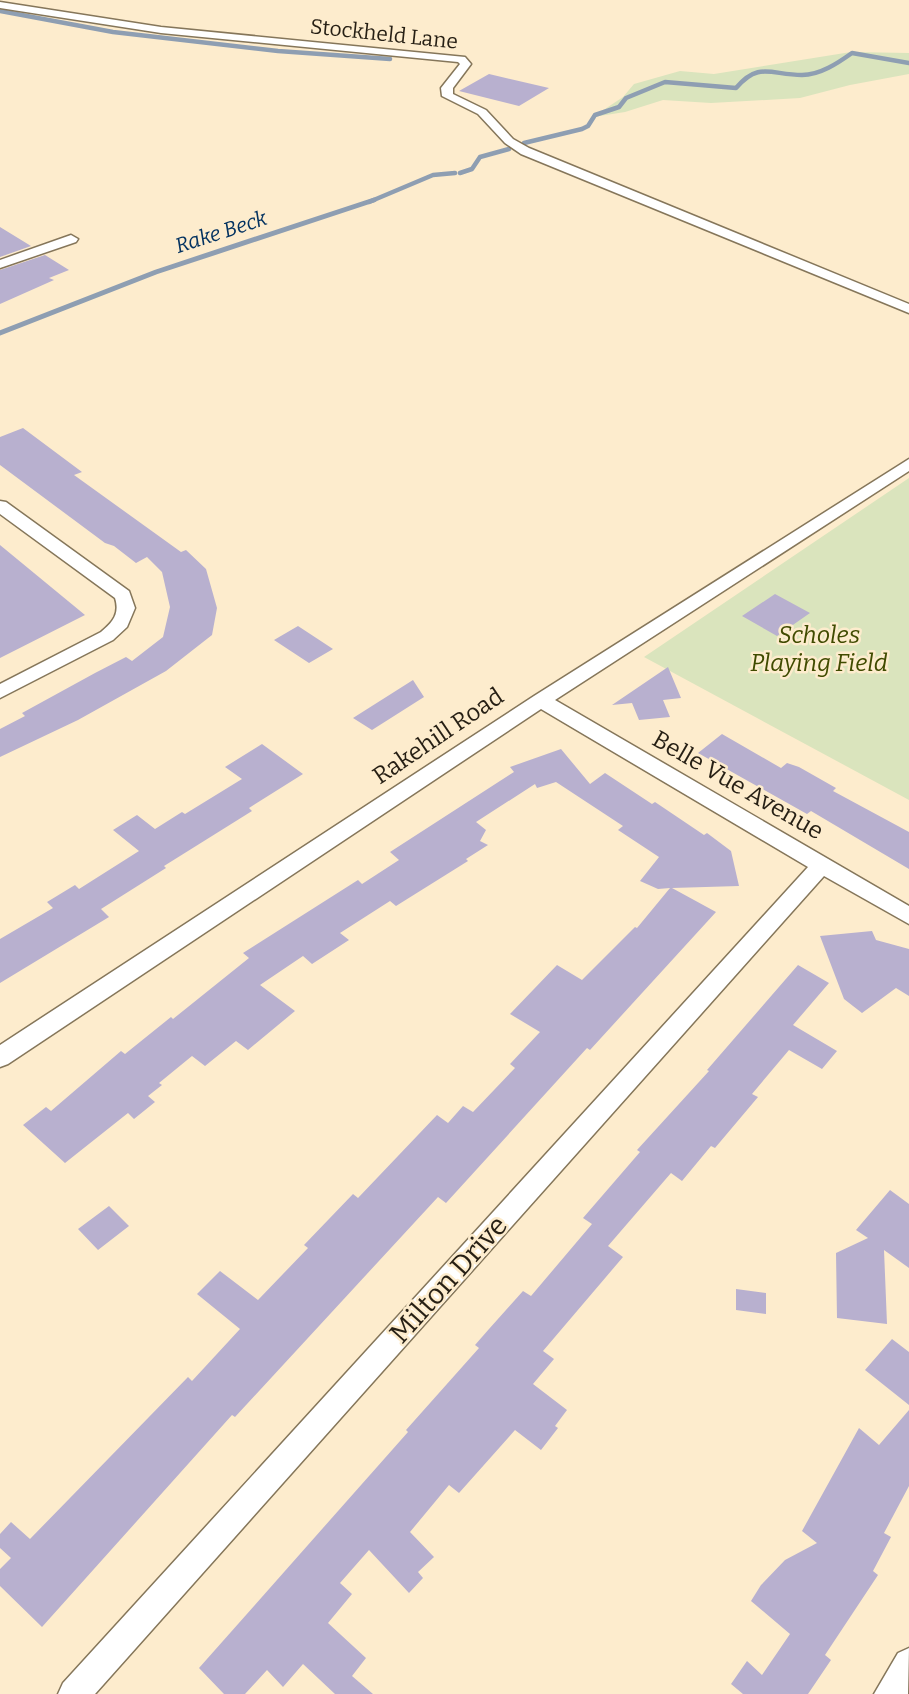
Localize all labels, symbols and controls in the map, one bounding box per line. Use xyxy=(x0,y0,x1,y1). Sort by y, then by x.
street label: Stockheld Lane xyxy=(309,13,459,55)
water label: Rake Beck xyxy=(172,205,271,259)
park label: Scholes Playing Field xyxy=(750,621,888,677)
street label: Rakehill Road xyxy=(367,682,509,790)
street label: Belle Vue Avenue xyxy=(648,725,828,845)
street label: Milton Drive xyxy=(383,1209,514,1350)

